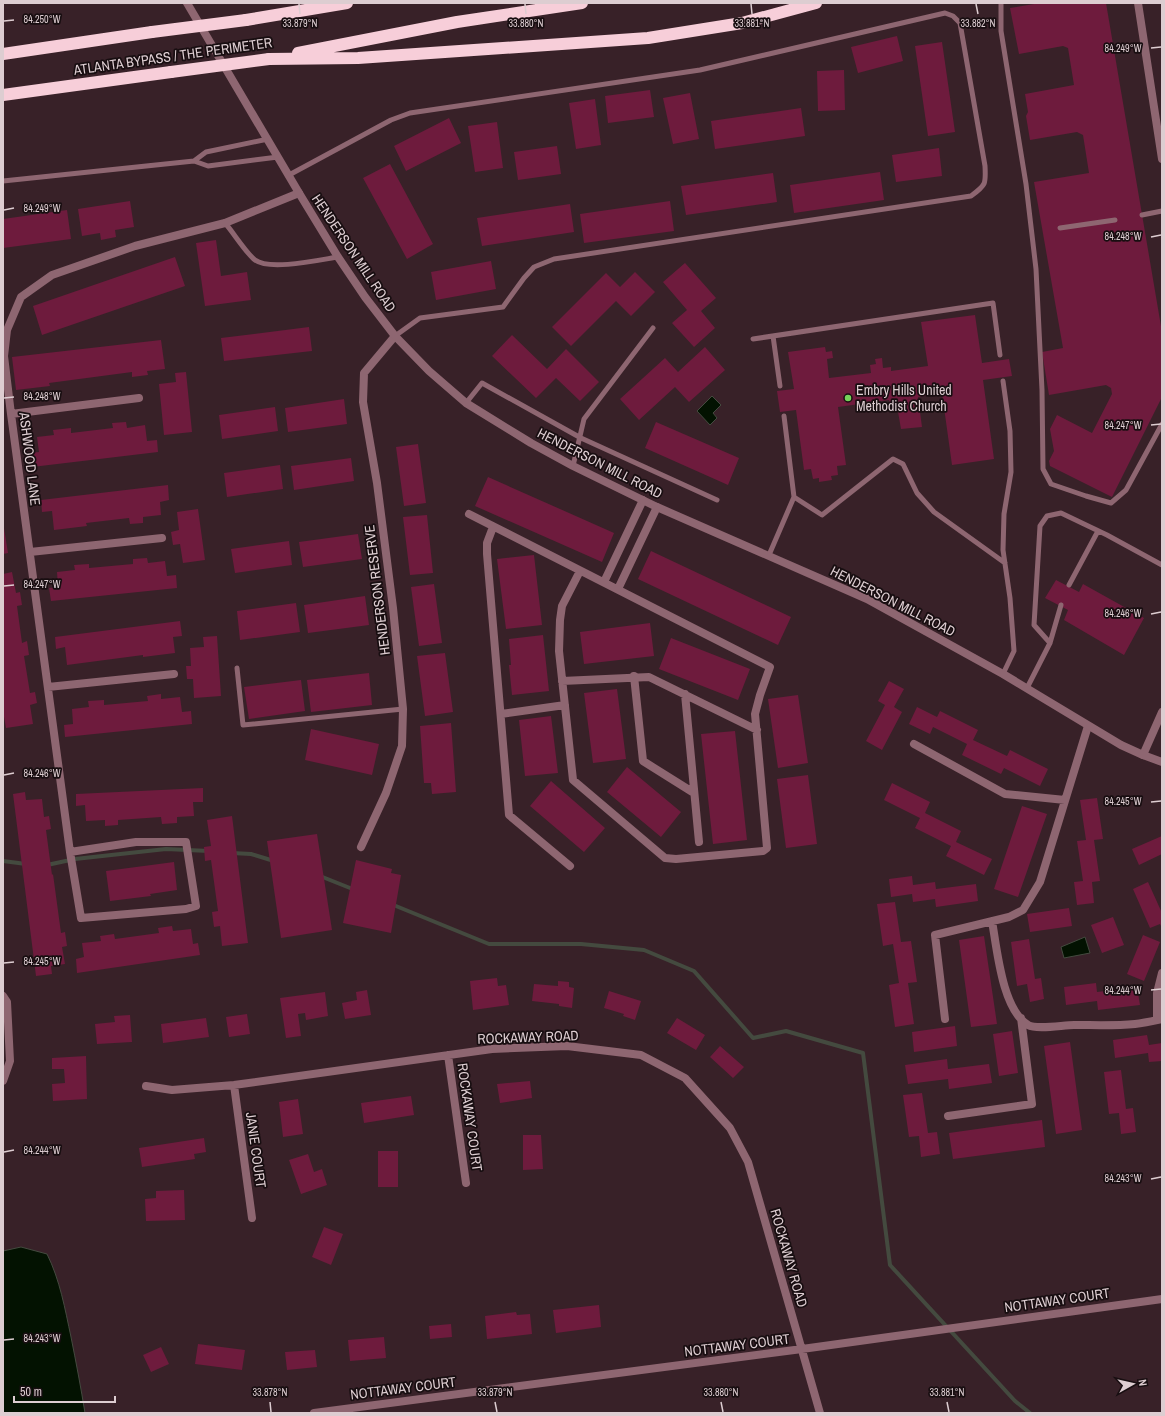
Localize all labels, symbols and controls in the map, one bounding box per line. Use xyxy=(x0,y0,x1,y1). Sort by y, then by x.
text: 84.250°W xyxy=(24,13,61,26)
text: 33.879°N xyxy=(283,17,318,30)
text: 33.880°N xyxy=(509,17,544,30)
text: 33.881°N xyxy=(735,17,770,30)
text: 33.882°N xyxy=(961,17,996,30)
street label: ATLANTA BYPASS / THE PERIMETER xyxy=(72,33,273,79)
text: 84.249°W xyxy=(1105,42,1142,55)
street label: HENDERSON MILL ROAD xyxy=(308,191,400,315)
text: 84.249°W xyxy=(24,202,61,215)
text: 84.248°W xyxy=(1105,230,1142,243)
place label: Embry Hills United Methodist Church xyxy=(856,381,952,415)
text: 84.248°W xyxy=(24,390,61,403)
marker: Embry Hills United Methodist Church xyxy=(843,393,853,403)
street label: ASHWOOD LANE xyxy=(15,410,45,507)
text: 84.247°W xyxy=(1105,419,1142,432)
street label: HENDERSON MILL ROAD xyxy=(534,424,666,502)
street label: HENDERSON RESERVE xyxy=(360,524,394,656)
street label: HENDERSON MILL ROAD xyxy=(827,562,959,640)
text: 84.247°W xyxy=(24,578,61,591)
text: 84.246°W xyxy=(1105,607,1142,620)
text: 84.246°W xyxy=(24,767,61,780)
text: 84.245°W xyxy=(1105,795,1142,808)
text: 84.245°W xyxy=(24,955,61,968)
text: 84.244°W xyxy=(1105,984,1142,997)
street label: ROCKAWAY ROAD xyxy=(477,1026,579,1048)
street label: ROCKAWAY COURT xyxy=(454,1062,486,1172)
street label: JANIE COURT xyxy=(242,1111,270,1189)
text: 84.244°W xyxy=(24,1144,61,1157)
text: 84.243°W xyxy=(1105,1172,1142,1185)
street label: ROCKAWAY ROAD xyxy=(766,1207,812,1309)
street label: NOTTAWAY COURT xyxy=(1003,1284,1111,1316)
street label: NOTTAWAY COURT xyxy=(683,1330,791,1360)
text: 84.243°W xyxy=(24,1332,61,1345)
north arrow xyxy=(1113,1364,1153,1404)
street label: NOTTAWAY COURT xyxy=(349,1373,457,1403)
scale bar xyxy=(14,1378,115,1404)
text: N xyxy=(1136,1378,1150,1387)
text: 50 m xyxy=(20,1384,42,1400)
text: 33.878°N xyxy=(253,1386,288,1399)
text: 33.879°N xyxy=(478,1386,513,1399)
text: 33.880°N xyxy=(704,1386,739,1399)
text: 33.881°N xyxy=(930,1386,965,1399)

